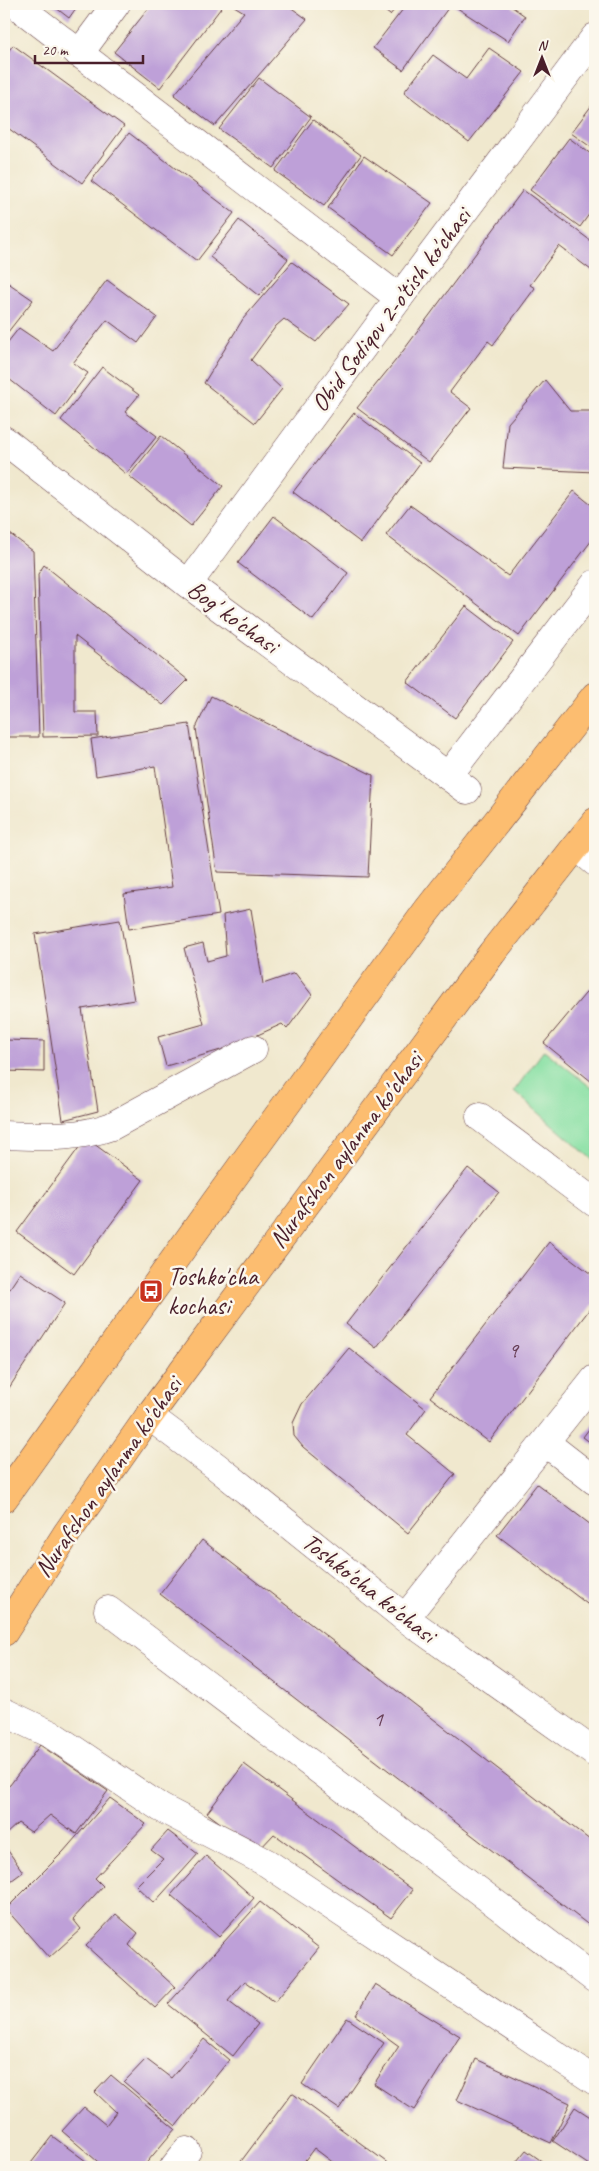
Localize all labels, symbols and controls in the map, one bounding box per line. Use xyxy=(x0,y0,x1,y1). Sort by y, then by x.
scale bar xyxy=(35,32,142,64)
north arrow xyxy=(516,32,566,82)
text: N xyxy=(538,37,549,54)
text: 20 m xyxy=(42,41,69,60)
street label: Obid Sodiqov 2-o'tish ko'chasi xyxy=(304,199,480,418)
street label: Bog' ko'chasi xyxy=(181,573,288,663)
street label: Nurafshon aylanma ko'chasi xyxy=(262,1043,432,1254)
place label: Toshko'cha kochasi xyxy=(168,1261,260,1322)
bus stop icon: Toshko'cha kochasi xyxy=(138,1278,164,1304)
house number: 9 xyxy=(508,1336,520,1364)
street label: Nurafshon aylanma ko'chasi xyxy=(27,1368,191,1583)
street label: Toshko'cha ko'chasi xyxy=(296,1526,445,1652)
house number: 1 xyxy=(373,1705,384,1733)

